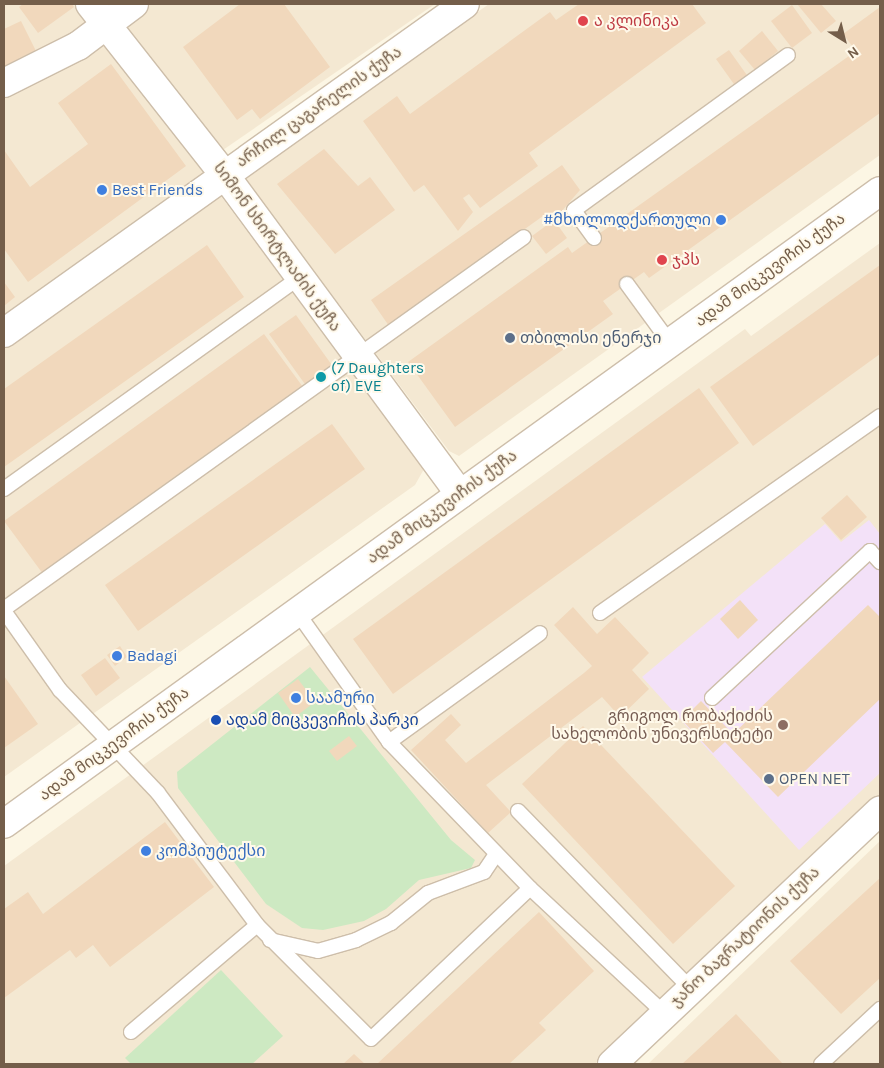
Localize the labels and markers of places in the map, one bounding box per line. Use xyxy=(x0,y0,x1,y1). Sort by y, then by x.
place label: ა კლინიკა xyxy=(594,11,679,31)
marker: ა კლინიკა xyxy=(576,14,590,28)
place label: Best Friends xyxy=(112,180,203,200)
marker: Best Friends xyxy=(96,184,108,196)
place label: #მხოლოდქართული xyxy=(543,210,711,230)
marker: #მხოლოდქართული xyxy=(715,214,727,226)
place label: ჯპს xyxy=(672,250,700,270)
marker: ჯპს xyxy=(656,254,668,266)
place label: თბილისი ენერჯი xyxy=(520,328,661,348)
marker: თბილისი ენერჯი xyxy=(504,332,516,344)
place label: (7 Daughters of) EVE xyxy=(331,358,424,396)
marker: (7 Daughters of) EVE xyxy=(315,371,327,383)
place label: Badagi xyxy=(127,646,178,666)
marker: Badagi xyxy=(111,650,123,662)
place label: საამური xyxy=(306,688,375,708)
marker: საამური xyxy=(290,692,302,704)
place label: გრიგოლ რობაქიძის სახელობის უნივერსიტეტი xyxy=(551,706,773,744)
place label: ადამ მიცკევიჩის პარკი xyxy=(226,710,419,730)
marker: ადამ მიცკევიჩის პარკი xyxy=(210,714,222,726)
marker: გრიგოლ რობაქიძის სახელობის უნივერსიტეტი xyxy=(777,719,789,731)
place label: OPEN NET xyxy=(779,769,850,789)
marker: OPEN NET xyxy=(763,773,775,785)
place label: კომპიუტექსი xyxy=(156,841,265,861)
marker: კომპიუტექსი xyxy=(140,845,152,857)

